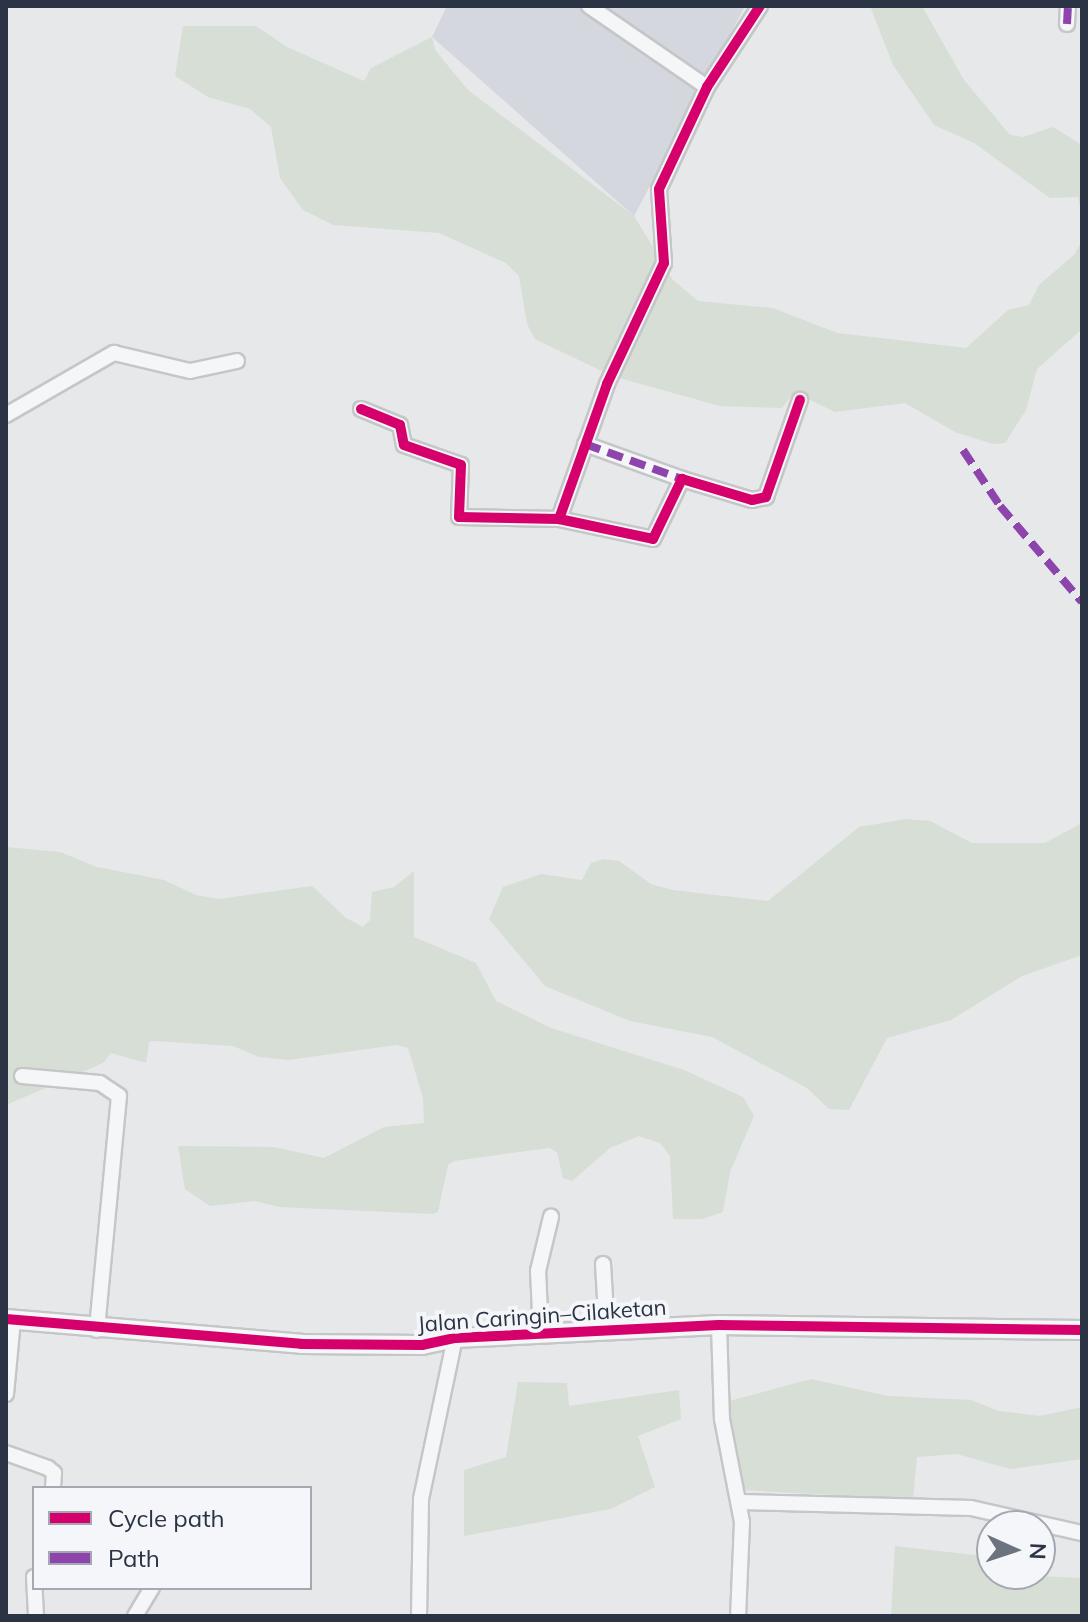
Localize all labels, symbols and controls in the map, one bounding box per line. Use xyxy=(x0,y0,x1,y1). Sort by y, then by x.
street label: Jalan Caringin–Cilaketan xyxy=(417,1294,667,1338)
legend xyxy=(32,1486,312,1590)
text: Cycle path xyxy=(108,1503,225,1533)
north arrow xyxy=(976,1510,1056,1590)
text: N xyxy=(1024,1542,1052,1560)
text: Path xyxy=(108,1543,160,1573)

